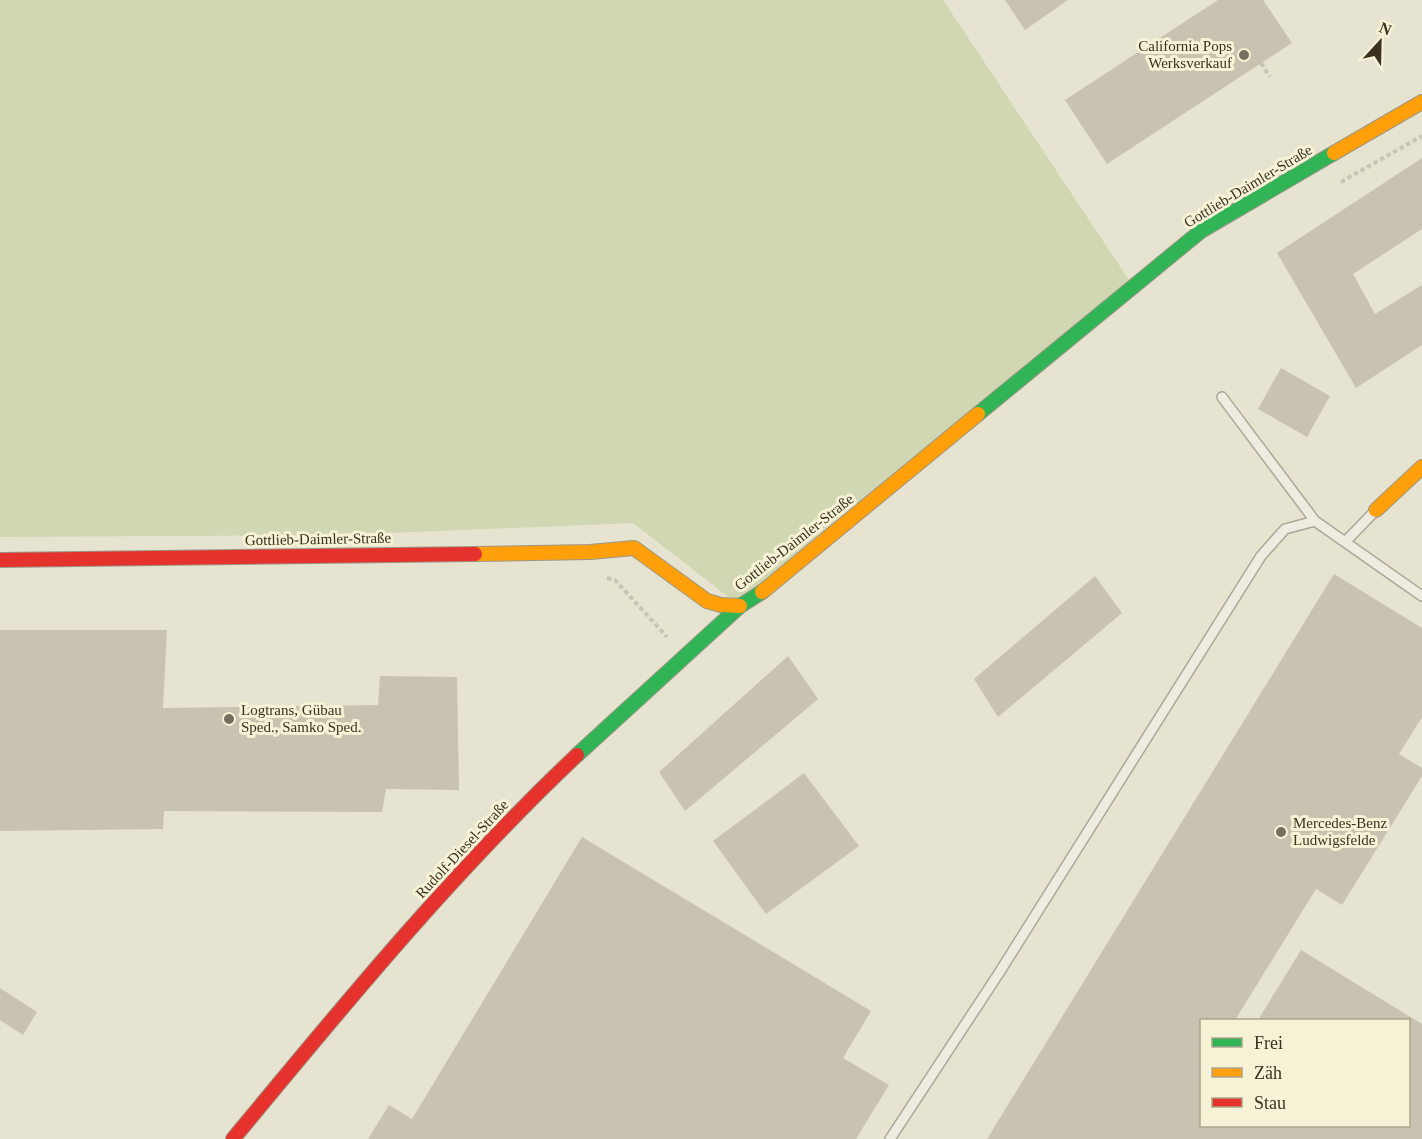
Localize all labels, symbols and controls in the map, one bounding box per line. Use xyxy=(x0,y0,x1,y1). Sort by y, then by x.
north arrow xyxy=(1350,12,1410,72)
text: N xyxy=(1377,19,1394,39)
place label: California Pops Werksverkauf xyxy=(1138,38,1232,71)
marker: California Pops Werksverkauf xyxy=(1237,48,1251,62)
street label: Gottlieb-Daimler-Straße xyxy=(1181,141,1315,231)
street label: Gottlieb-Daimler-Straße xyxy=(731,490,857,593)
street label: Gottlieb-Daimler-Straße xyxy=(245,530,392,548)
place label: Logtrans, Gübau Sped., Samko Sped. xyxy=(241,702,361,735)
marker: Logtrans, Gübau Sped., Samko Sped. xyxy=(222,712,236,726)
street label: Rudolf-Diesel-Straße xyxy=(412,796,512,901)
place label: Mercedes-Benz Ludwigsfelde xyxy=(1293,815,1387,848)
marker: Mercedes-Benz Ludwigsfelde xyxy=(1274,825,1288,839)
legend xyxy=(1200,1019,1410,1127)
text: Frei xyxy=(1254,1033,1283,1053)
text: Zäh xyxy=(1254,1063,1282,1083)
text: Stau xyxy=(1254,1093,1286,1113)

